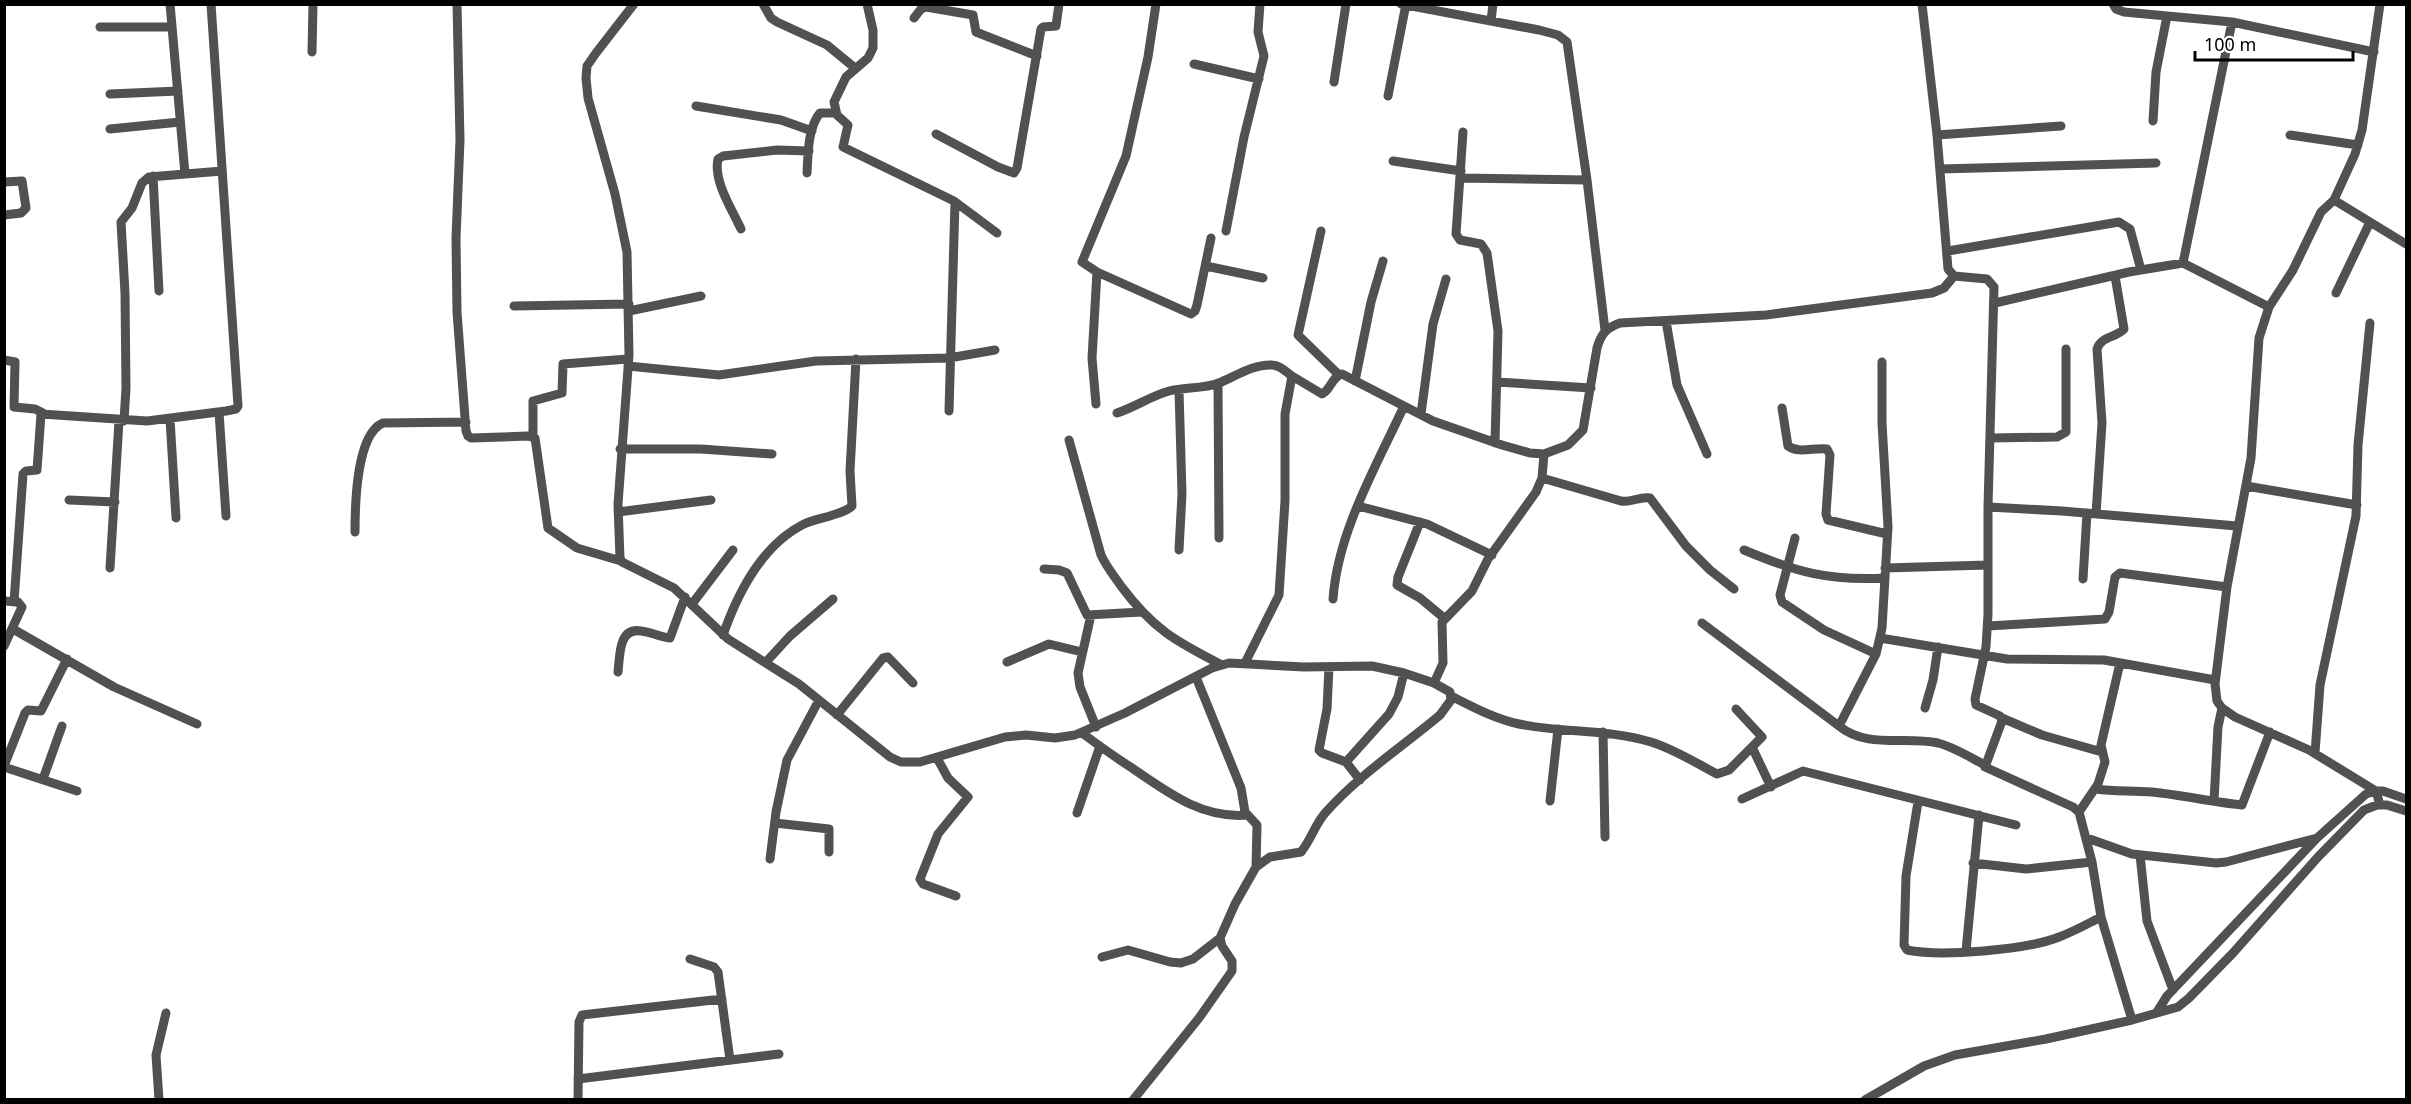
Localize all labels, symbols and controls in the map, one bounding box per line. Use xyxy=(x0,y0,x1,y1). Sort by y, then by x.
scale bar xyxy=(2195,24,2352,62)
text: 100 m xyxy=(2204,32,2256,56)

